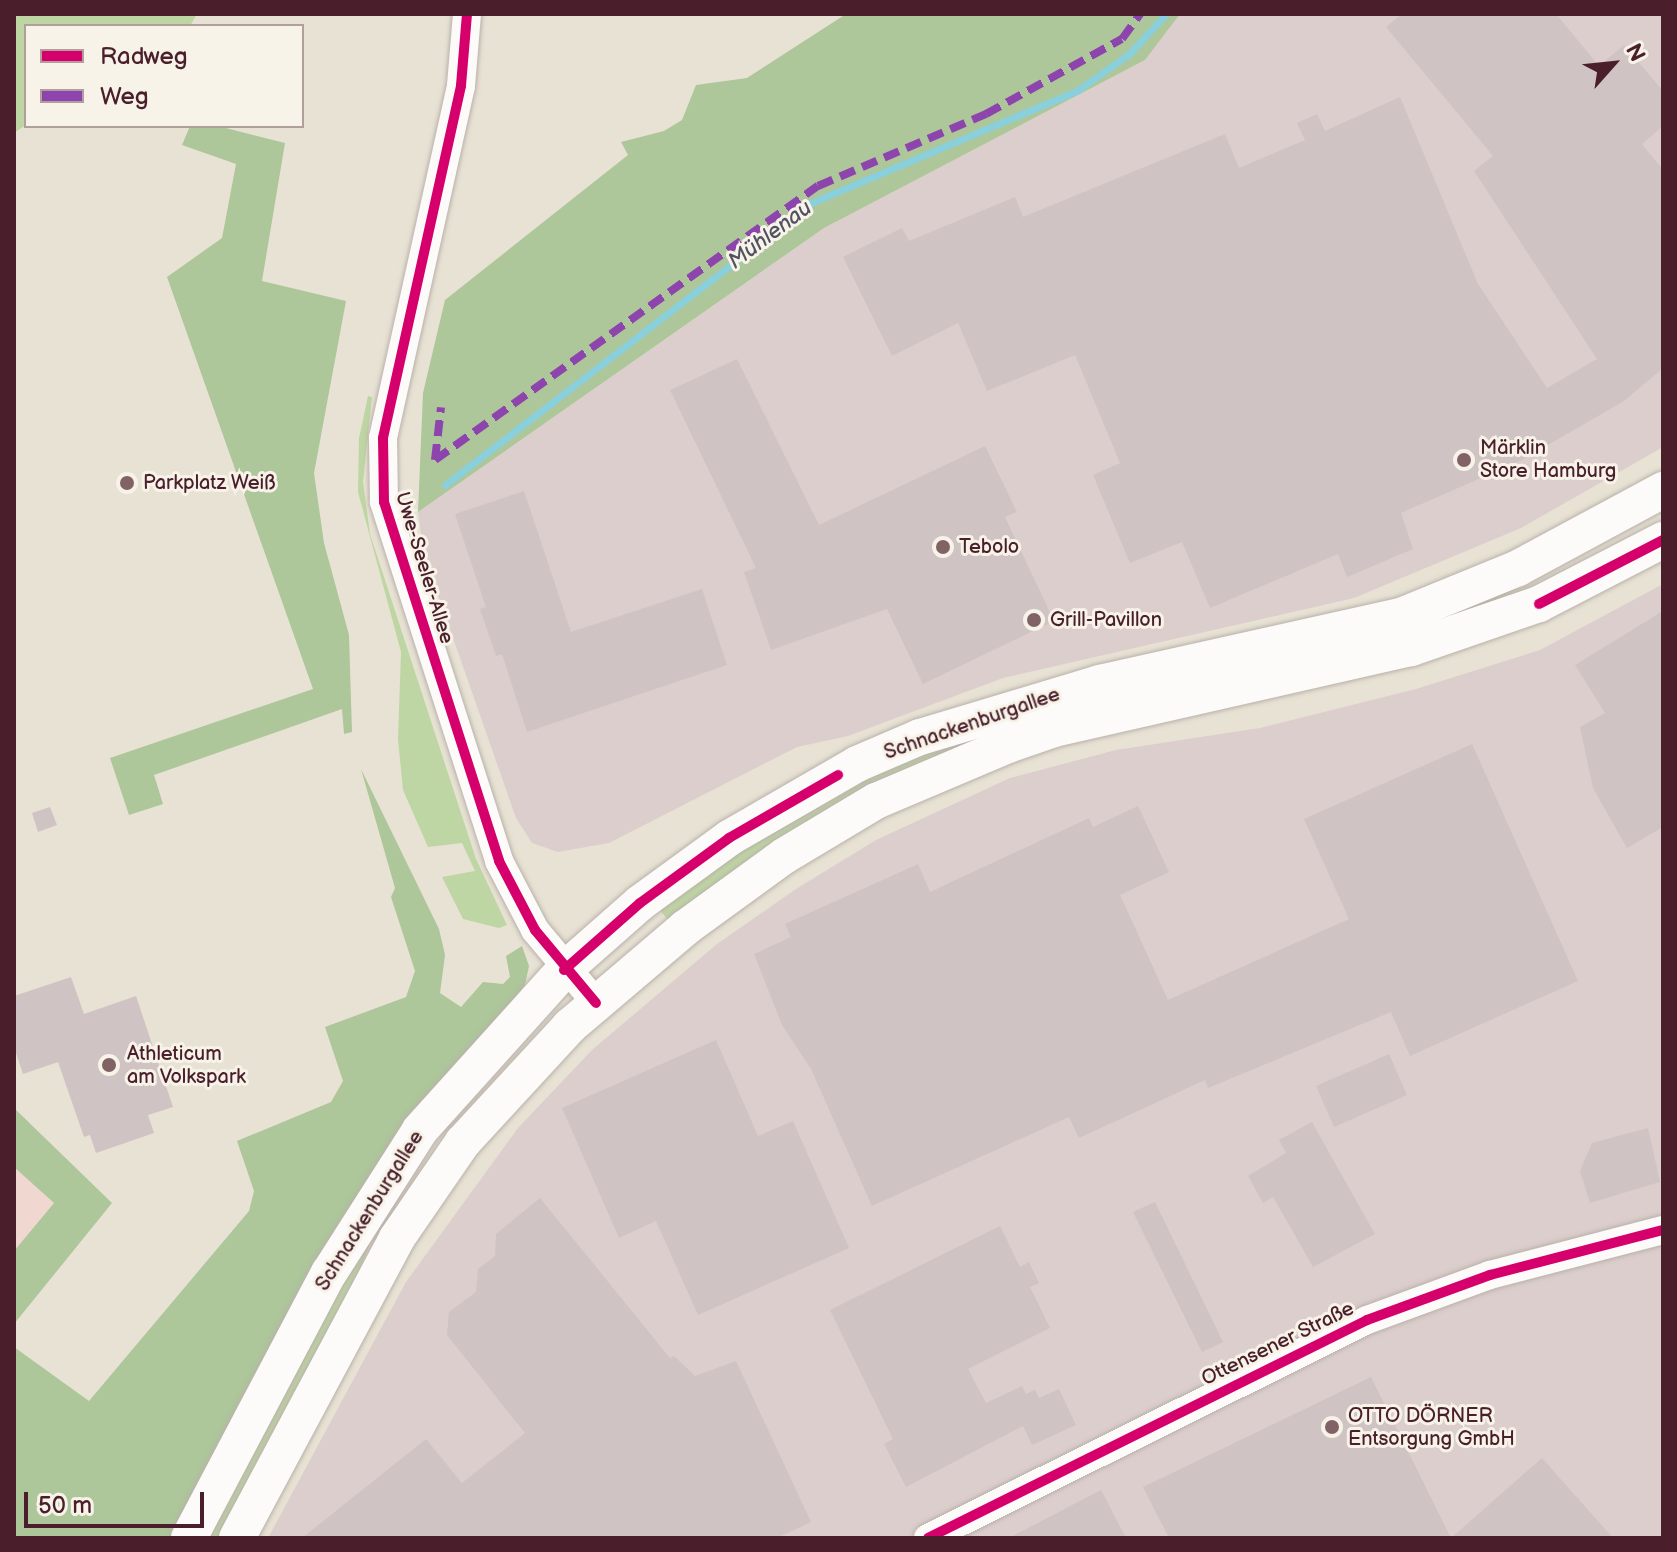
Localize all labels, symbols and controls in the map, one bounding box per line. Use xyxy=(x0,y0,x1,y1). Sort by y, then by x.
legend xyxy=(24,24,304,128)
north arrow xyxy=(1573,24,1653,104)
text: N xyxy=(1619,39,1651,66)
text: Radweg xyxy=(100,42,187,71)
text: Weg xyxy=(100,82,149,111)
water label: Mühlenau xyxy=(723,195,817,275)
place label: Märklin Store Hamburg xyxy=(1480,436,1616,483)
marker: Märklin Store Hamburg xyxy=(1455,451,1473,469)
place label: Parkplatz Weiß xyxy=(143,471,276,495)
marker: Parkplatz Weiß xyxy=(118,474,136,492)
street label: Uwe-Seeler-Allee xyxy=(389,489,459,647)
place label: Tebolo xyxy=(959,535,1019,559)
marker: Tebolo xyxy=(934,538,952,556)
place label: Grill-Pavillon xyxy=(1050,608,1162,632)
marker: Grill-Pavillon xyxy=(1025,611,1043,629)
street label: Schnackenburgallee xyxy=(881,683,1063,765)
place label: Athleticum am Volkspark xyxy=(127,1042,247,1089)
marker: Athleticum am Volkspark xyxy=(98,1054,120,1076)
street label: Schnackenburgallee xyxy=(311,1127,429,1295)
street label: Ottensener Straße xyxy=(1198,1297,1358,1391)
place label: OTTO DÖRNER Entsorgung GmbH xyxy=(1348,1404,1515,1451)
marker: OTTO DÖRNER Entsorgung GmbH xyxy=(1323,1418,1341,1436)
scale bar xyxy=(28,1476,208,1526)
text: 50 m xyxy=(38,1491,92,1520)

